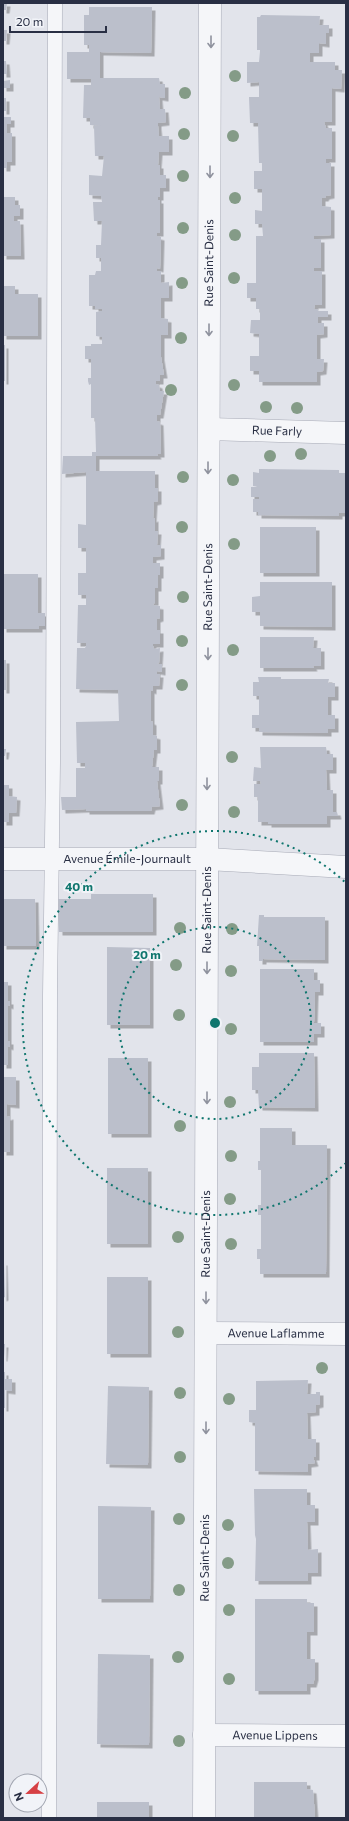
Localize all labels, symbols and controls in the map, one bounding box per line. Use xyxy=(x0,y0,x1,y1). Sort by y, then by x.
scale bar xyxy=(10,8,106,34)
text: 20 m xyxy=(16,14,43,28)
one-way arrow xyxy=(207,35,215,48)
one-way arrow xyxy=(206,165,214,178)
street label: Rue Saint-Denis xyxy=(201,219,215,307)
one-way arrow xyxy=(205,323,213,336)
street label: Rue Farly xyxy=(252,422,302,438)
one-way arrow xyxy=(204,461,212,474)
street label: Rue Saint-Denis xyxy=(200,543,214,631)
one-way arrow xyxy=(204,647,212,660)
one-way arrow xyxy=(203,777,211,790)
street label: Avenue Émile-Journault xyxy=(63,851,191,866)
street label: Rue Saint-Denis xyxy=(199,866,213,954)
text: 40 m xyxy=(65,879,93,893)
text: 20 m xyxy=(133,947,161,961)
one-way arrow xyxy=(203,961,211,974)
centre of rings xyxy=(208,1016,222,1030)
one-way arrow xyxy=(203,1091,211,1104)
street label: Rue Saint-Denis xyxy=(198,1190,212,1278)
one-way arrow xyxy=(202,1291,210,1304)
street label: Avenue Laflamme xyxy=(227,1325,325,1340)
one-way arrow xyxy=(202,1421,210,1434)
street label: Rue Saint-Denis xyxy=(197,1514,211,1602)
street label: Avenue Lippens xyxy=(232,1727,318,1742)
north arrow xyxy=(8,1773,48,1813)
text: N xyxy=(11,1791,26,1803)

